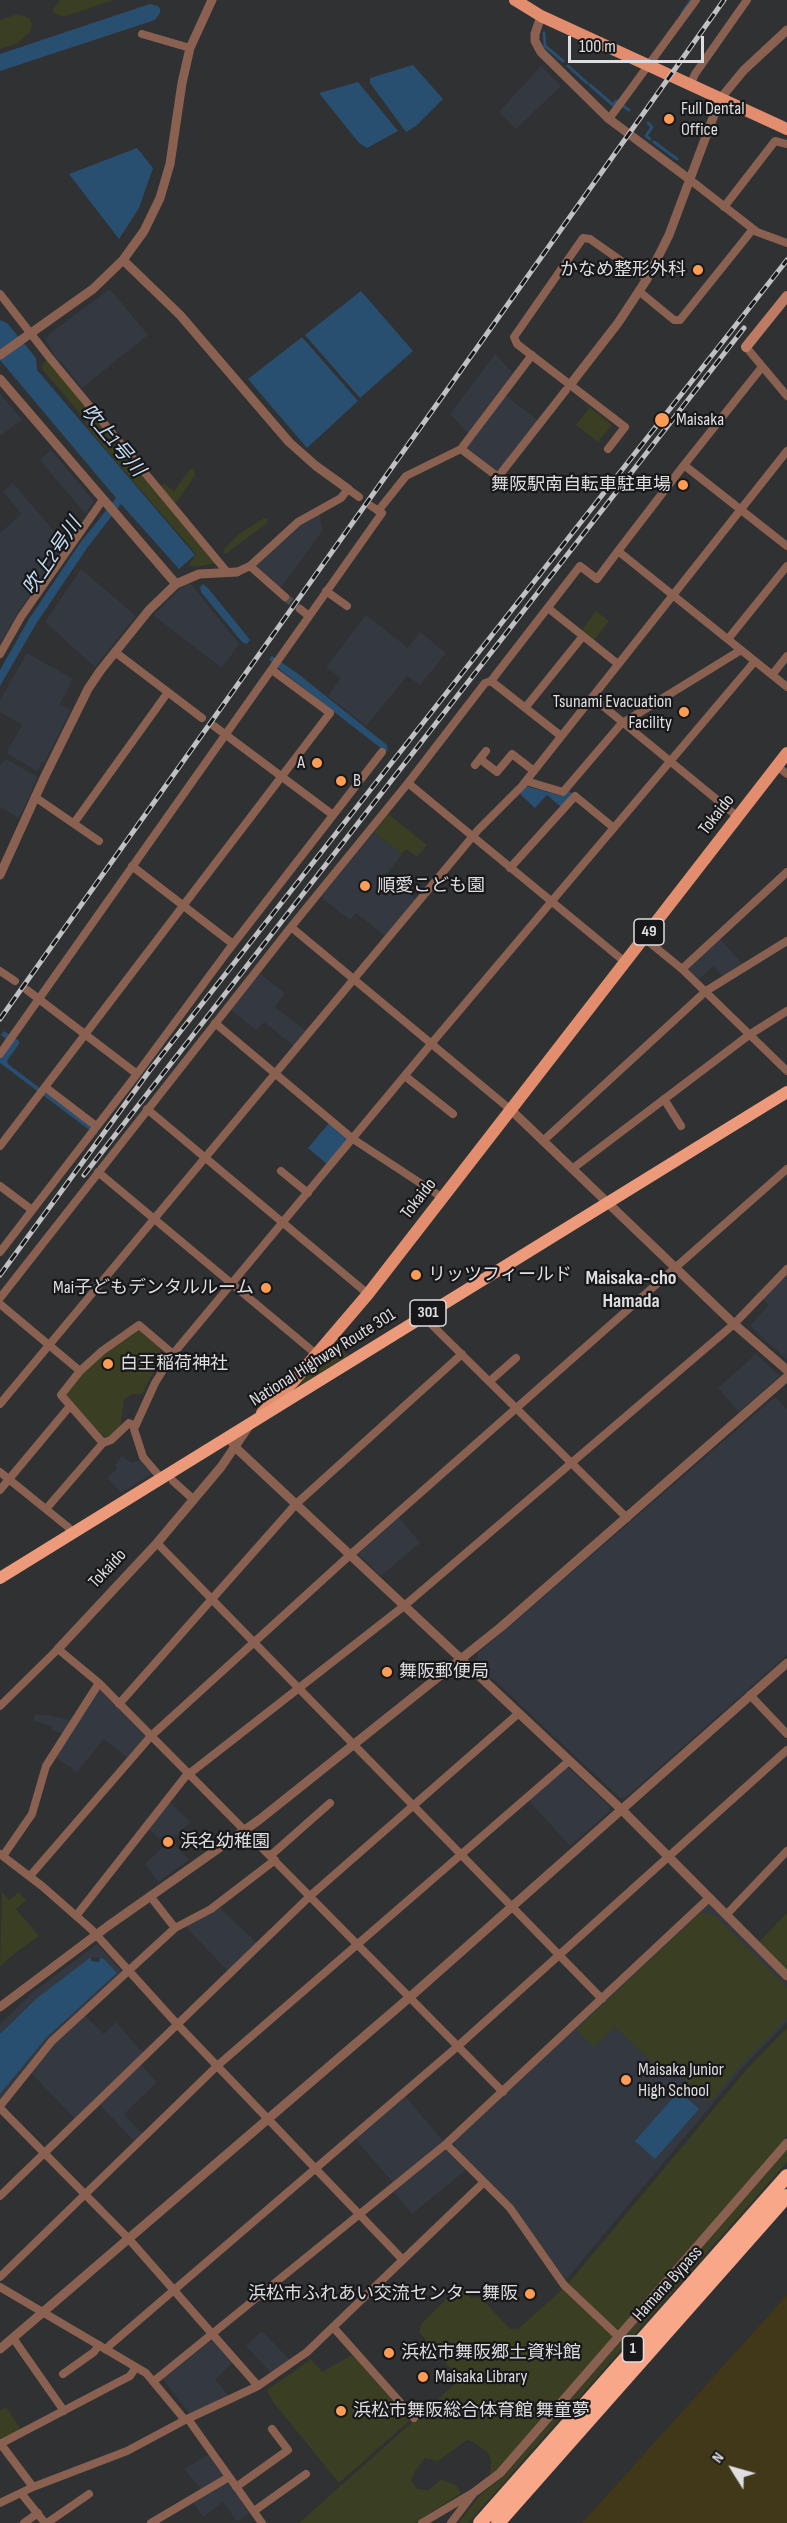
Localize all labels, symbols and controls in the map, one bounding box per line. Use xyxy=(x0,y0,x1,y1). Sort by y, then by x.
scale bar xyxy=(571,24,708,62)
text: 100 m xyxy=(579,36,616,57)
place label: Full Dental Office xyxy=(681,98,744,140)
marker: Full Dental Office xyxy=(662,112,676,126)
place label: かなめ整形外科 xyxy=(560,259,686,281)
marker: かなめ整形外科 xyxy=(691,263,705,277)
water label: 吹上1号川 xyxy=(75,400,149,482)
place label: Maisaka xyxy=(676,409,724,431)
marker: Maisaka xyxy=(653,411,671,429)
place label: 舞阪駅南自転車駐車場 xyxy=(491,474,671,496)
marker: 舞阪駅南自転車駐車場 xyxy=(676,478,690,492)
water label: 吹上2号川 xyxy=(18,514,88,600)
place label: Tsunami Evacuation Facility xyxy=(553,691,672,734)
marker: Tsunami Evacuation Facility xyxy=(677,705,691,719)
place label: A xyxy=(297,752,305,774)
marker: A xyxy=(310,756,324,770)
place label: B xyxy=(353,770,361,792)
marker: B xyxy=(334,774,348,788)
street label: Tokaido xyxy=(694,790,740,840)
place label: 順愛こども園 xyxy=(377,875,485,897)
marker: 順愛こども園 xyxy=(358,879,372,893)
road number: 49 xyxy=(634,919,664,945)
street label: Tokaido xyxy=(396,1174,442,1224)
place label: リッツフィールド xyxy=(428,1264,572,1286)
district label: Maisaka-cho Hamada xyxy=(585,1267,677,1314)
marker: リッツフィールド xyxy=(409,1268,423,1282)
place label: Mai子どもデンタルルーム xyxy=(53,1277,254,1299)
marker: Mai子どもデンタルルーム xyxy=(259,1281,273,1295)
road number: 301 xyxy=(410,1300,446,1326)
street label: National Highway Route 301 xyxy=(246,1304,400,1412)
place label: 白王稲荷神社 xyxy=(120,1353,228,1375)
marker: 白王稲荷神社 xyxy=(101,1357,115,1371)
street label: Tokaido xyxy=(85,1545,131,1593)
place label: 舞阪郵便局 xyxy=(399,1661,489,1683)
marker: 舞阪郵便局 xyxy=(380,1665,394,1679)
place label: 浜名幼稚園 xyxy=(180,1831,270,1853)
marker: 浜名幼稚園 xyxy=(161,1835,175,1849)
place label: Maisaka Junior High School xyxy=(638,2059,724,2102)
marker: Maisaka Junior High School xyxy=(619,2073,633,2087)
street label: Hamana Bypass xyxy=(629,2242,707,2326)
place label: 浜松市ふれあい交流センター舞阪 xyxy=(248,2283,518,2305)
marker: 浜松市ふれあい交流センター舞阪 xyxy=(523,2287,537,2301)
road number: 1 xyxy=(622,2336,644,2362)
place label: 浜松市舞阪郷土資料館 xyxy=(401,2342,581,2364)
marker: 浜松市舞阪郷土資料館 xyxy=(382,2346,396,2360)
place label: Maisaka Library xyxy=(435,2366,528,2388)
marker: Maisaka Library xyxy=(416,2370,430,2384)
place label: 浜松市舞阪総合体育館 舞童夢 xyxy=(353,2400,590,2422)
marker: 浜松市舞阪総合体育館 舞童夢 xyxy=(334,2404,348,2418)
north arrow xyxy=(703,2439,763,2499)
text: N xyxy=(708,2449,728,2467)

